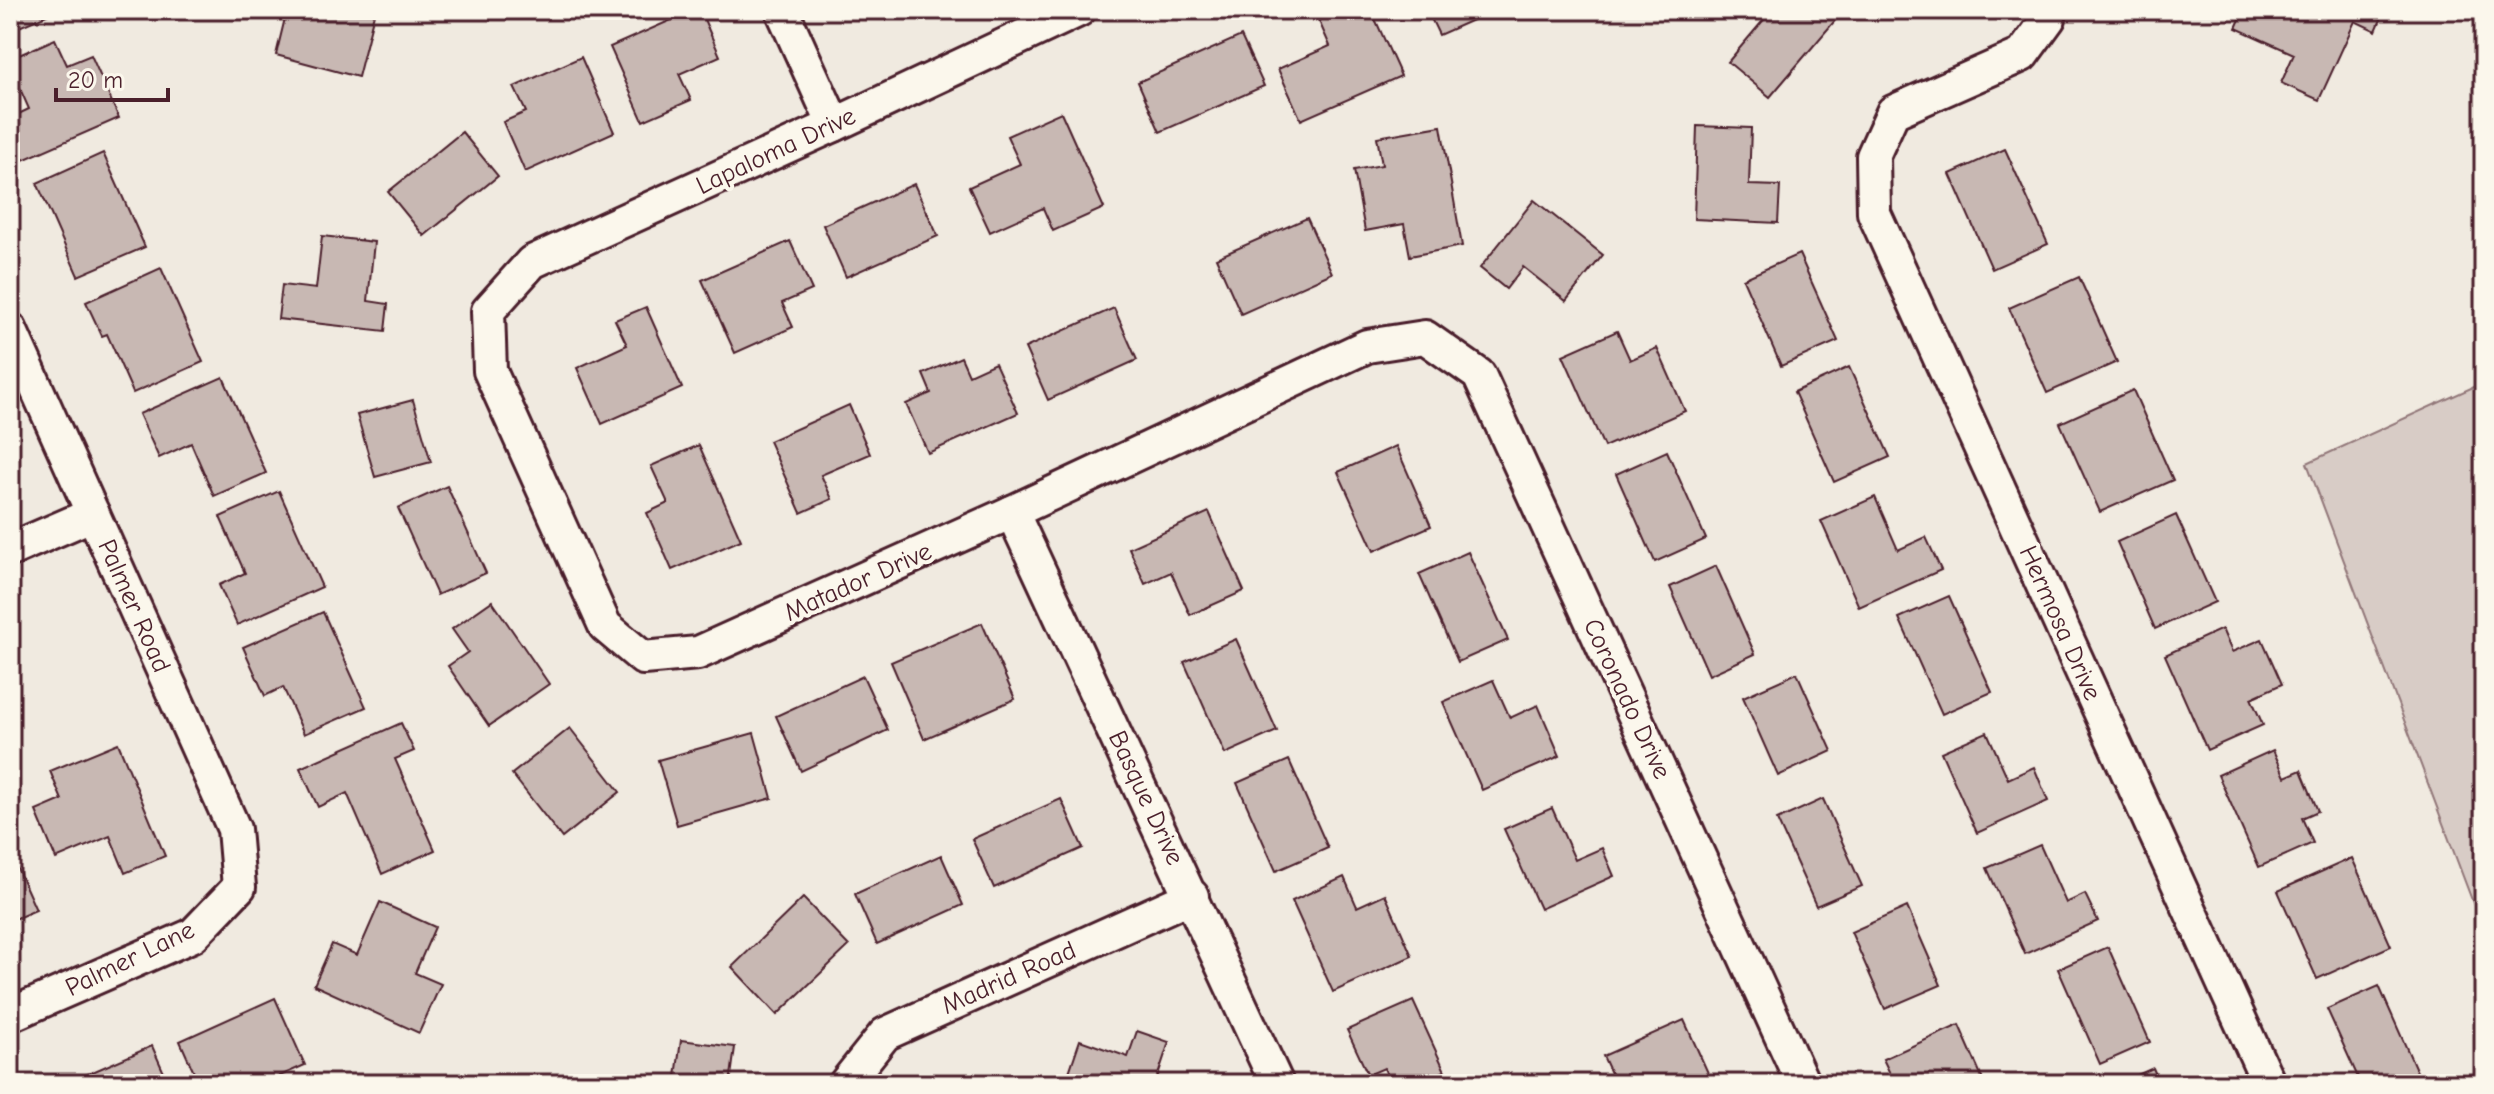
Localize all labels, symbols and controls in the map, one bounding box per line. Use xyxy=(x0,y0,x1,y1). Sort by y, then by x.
scale bar xyxy=(56,52,168,102)
text: 20 m xyxy=(68,66,123,94)
street label: Lapaloma Drive xyxy=(692,101,860,201)
street label: Palmer Road xyxy=(91,535,177,677)
street label: Matador Drive xyxy=(780,536,936,628)
street label: Hermosa Drive xyxy=(2013,541,2107,705)
street label: Coronado Drive xyxy=(1577,614,1677,784)
street label: Basque Drive xyxy=(1102,726,1190,870)
street label: Palmer Lane xyxy=(61,915,199,1003)
street label: Madrid Road xyxy=(937,935,1081,1021)

